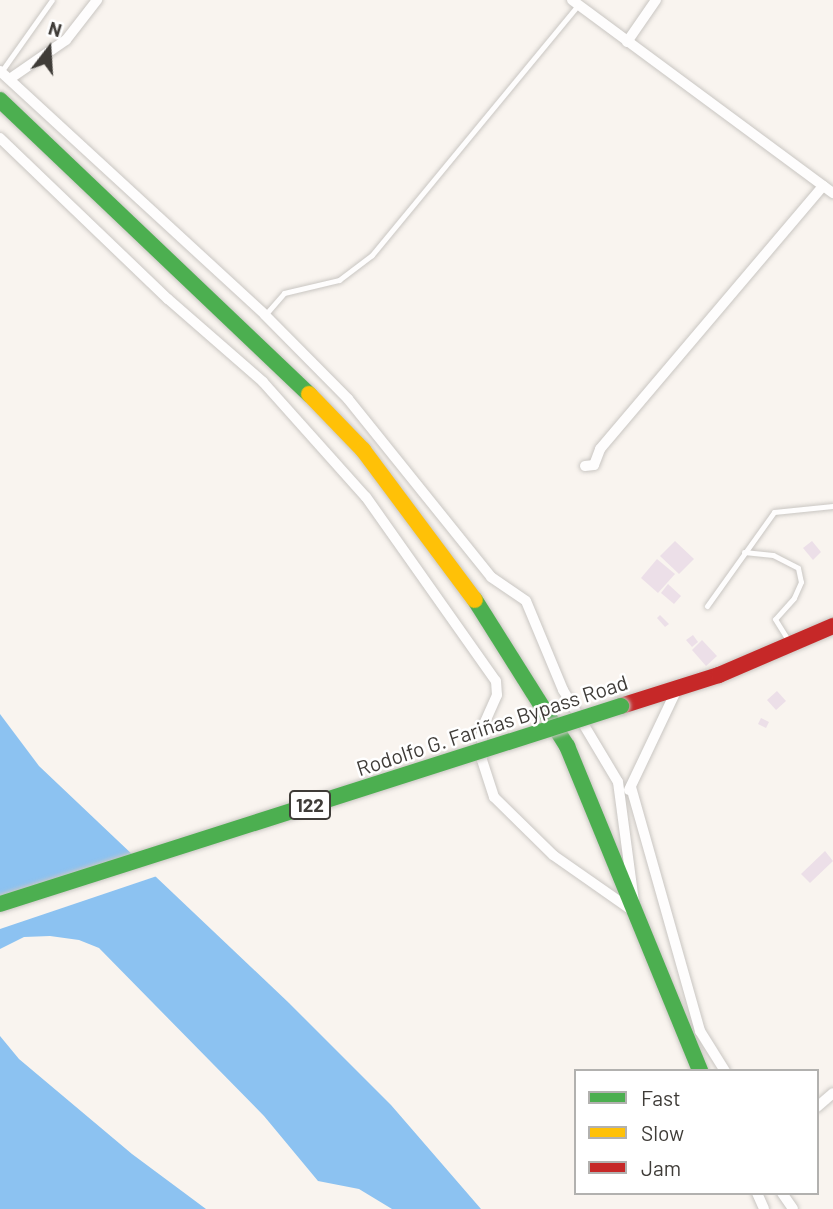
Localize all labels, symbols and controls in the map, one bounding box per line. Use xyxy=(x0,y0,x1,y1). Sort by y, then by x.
north arrow xyxy=(14,14,84,84)
text: N xyxy=(46,16,65,41)
street label: Rodolfo G. Fariñas Bypass Road xyxy=(353,669,631,781)
road number: 122 xyxy=(287,790,333,820)
legend xyxy=(574,1069,819,1195)
text: Fast xyxy=(641,1085,681,1110)
text: Slow xyxy=(641,1120,684,1145)
text: Jam xyxy=(641,1155,681,1180)

